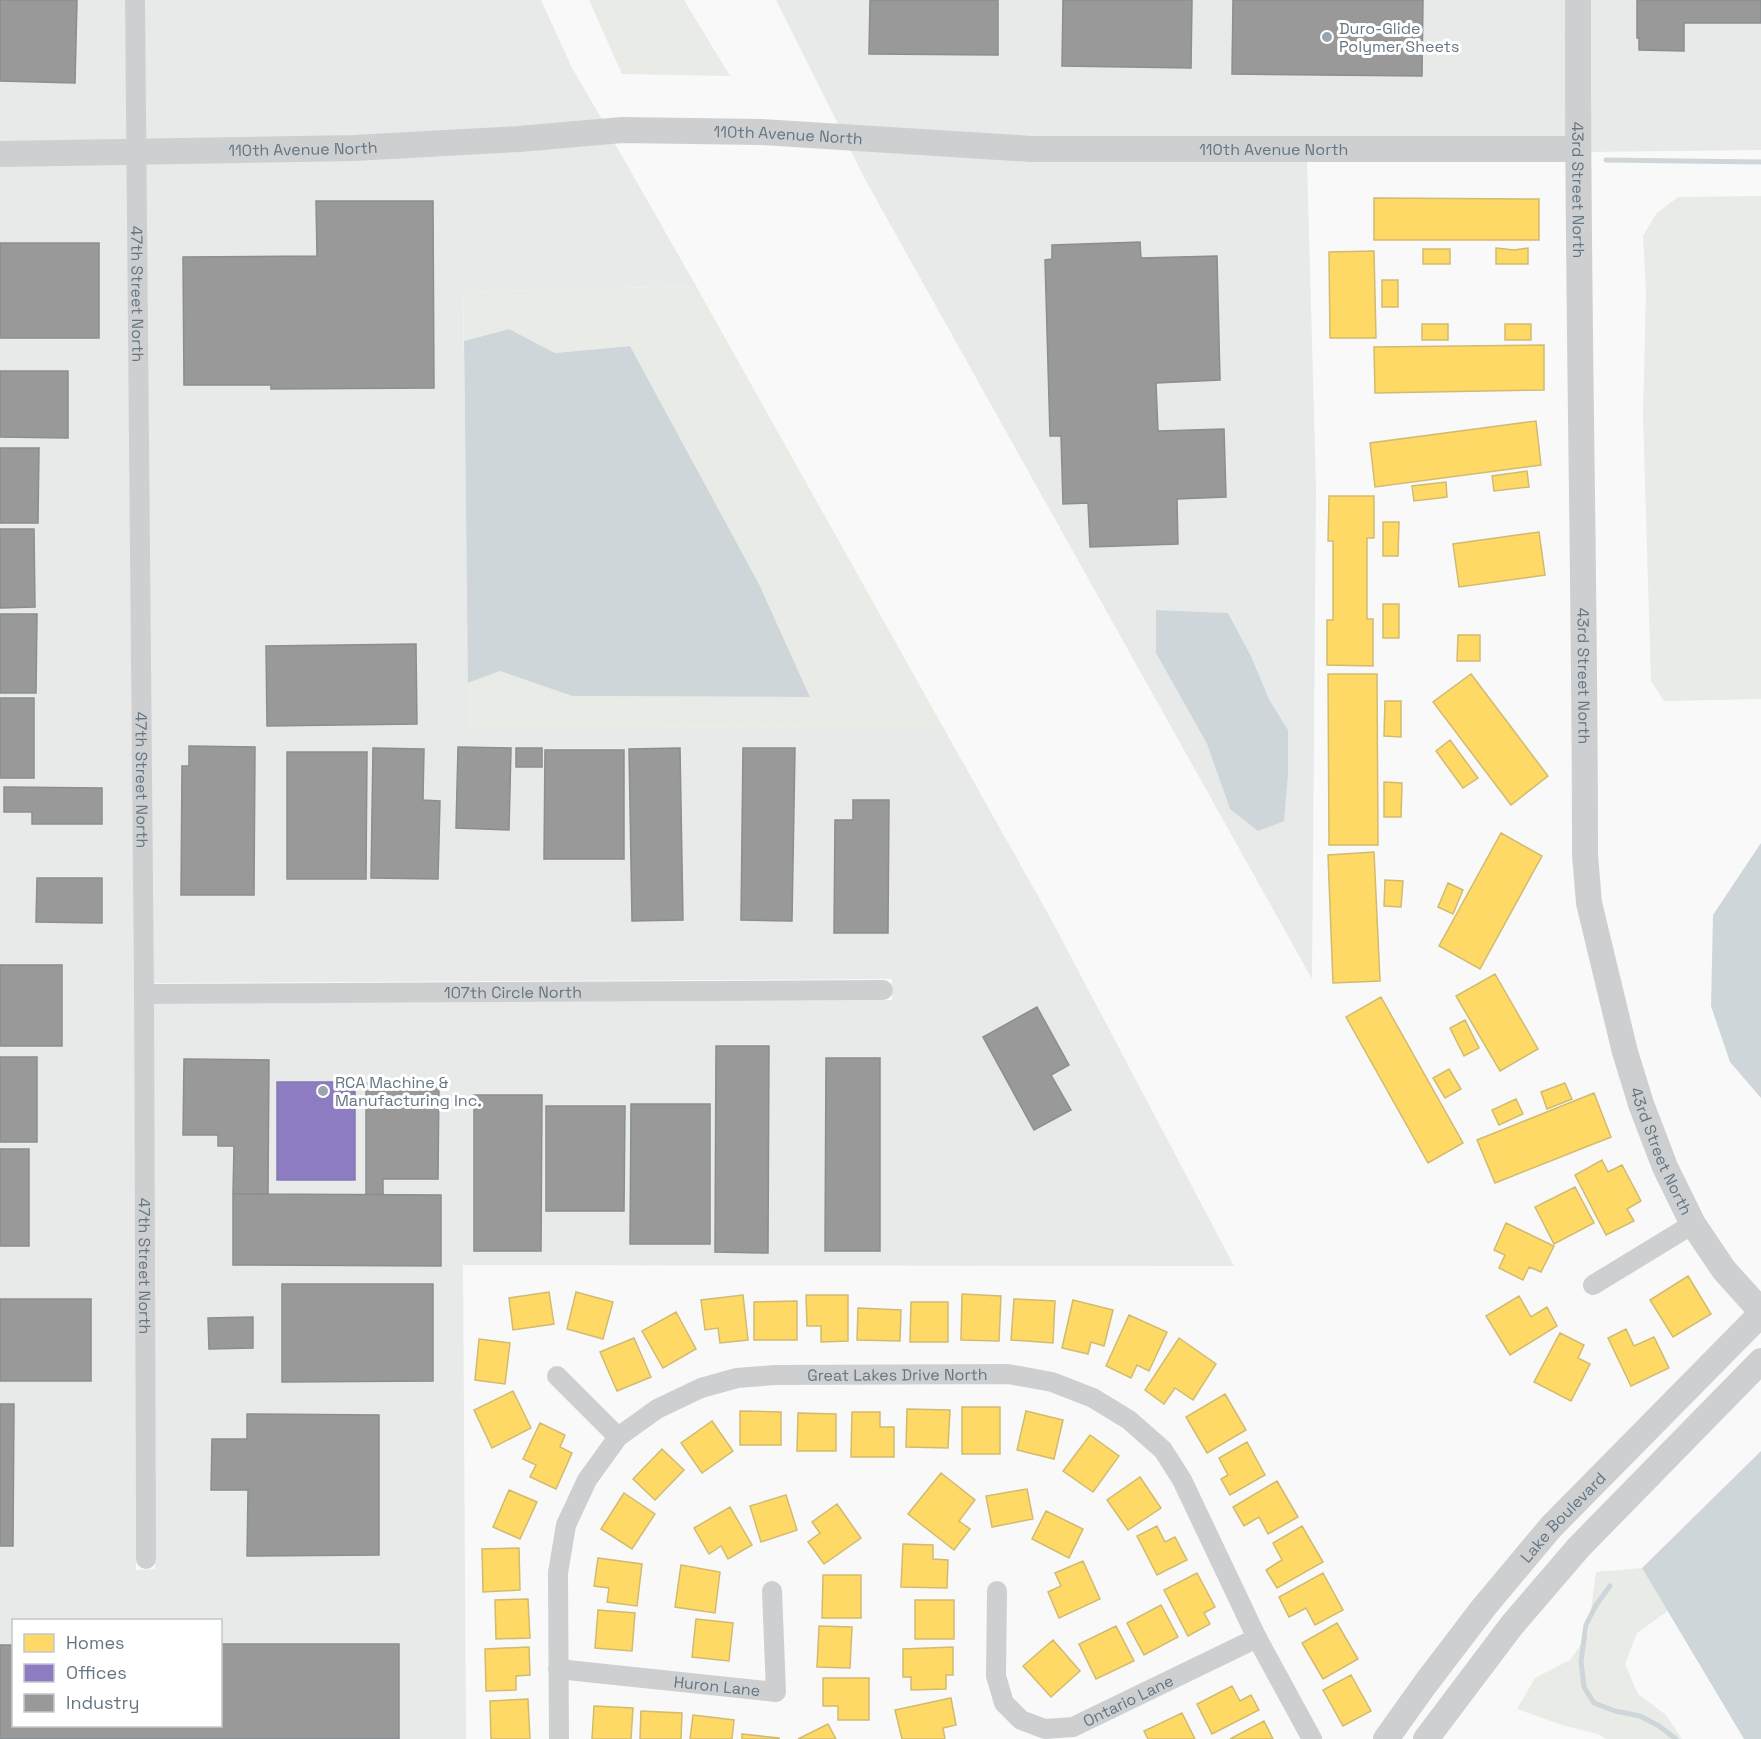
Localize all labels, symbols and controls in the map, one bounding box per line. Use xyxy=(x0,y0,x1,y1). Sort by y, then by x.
place label: Duro-Glide Polymer Sheets xyxy=(1339,18,1459,57)
marker: Duro-Glide Polymer Sheets xyxy=(1320,30,1334,44)
street label: 110th Avenue North xyxy=(714,121,863,149)
street label: 43rd Street North xyxy=(1568,122,1590,258)
street label: 110th Avenue North xyxy=(228,136,378,161)
street label: 110th Avenue North xyxy=(1199,139,1348,160)
street label: 47th Street North xyxy=(127,226,149,362)
street label: 43rd Street North xyxy=(1573,608,1595,744)
street label: 47th Street North xyxy=(131,712,153,848)
street label: 107th Circle North xyxy=(444,981,582,1003)
place label: RCA Machine & Manufacturing Inc. xyxy=(335,1072,481,1111)
marker: RCA Machine & Manufacturing Inc. xyxy=(316,1084,330,1098)
street label: 43rd Street North xyxy=(1626,1084,1697,1218)
street label: 47th Street North xyxy=(134,1198,156,1334)
street label: Great Lakes Drive North xyxy=(807,1364,988,1385)
street label: Lake Boulevard xyxy=(1515,1467,1610,1567)
legend xyxy=(12,1619,222,1727)
text: Homes xyxy=(66,1631,125,1654)
text: Offices xyxy=(66,1661,127,1684)
street label: Ontario Lane xyxy=(1079,1670,1177,1731)
street label: Huron Lane xyxy=(673,1671,762,1701)
text: Industry xyxy=(66,1691,139,1714)

